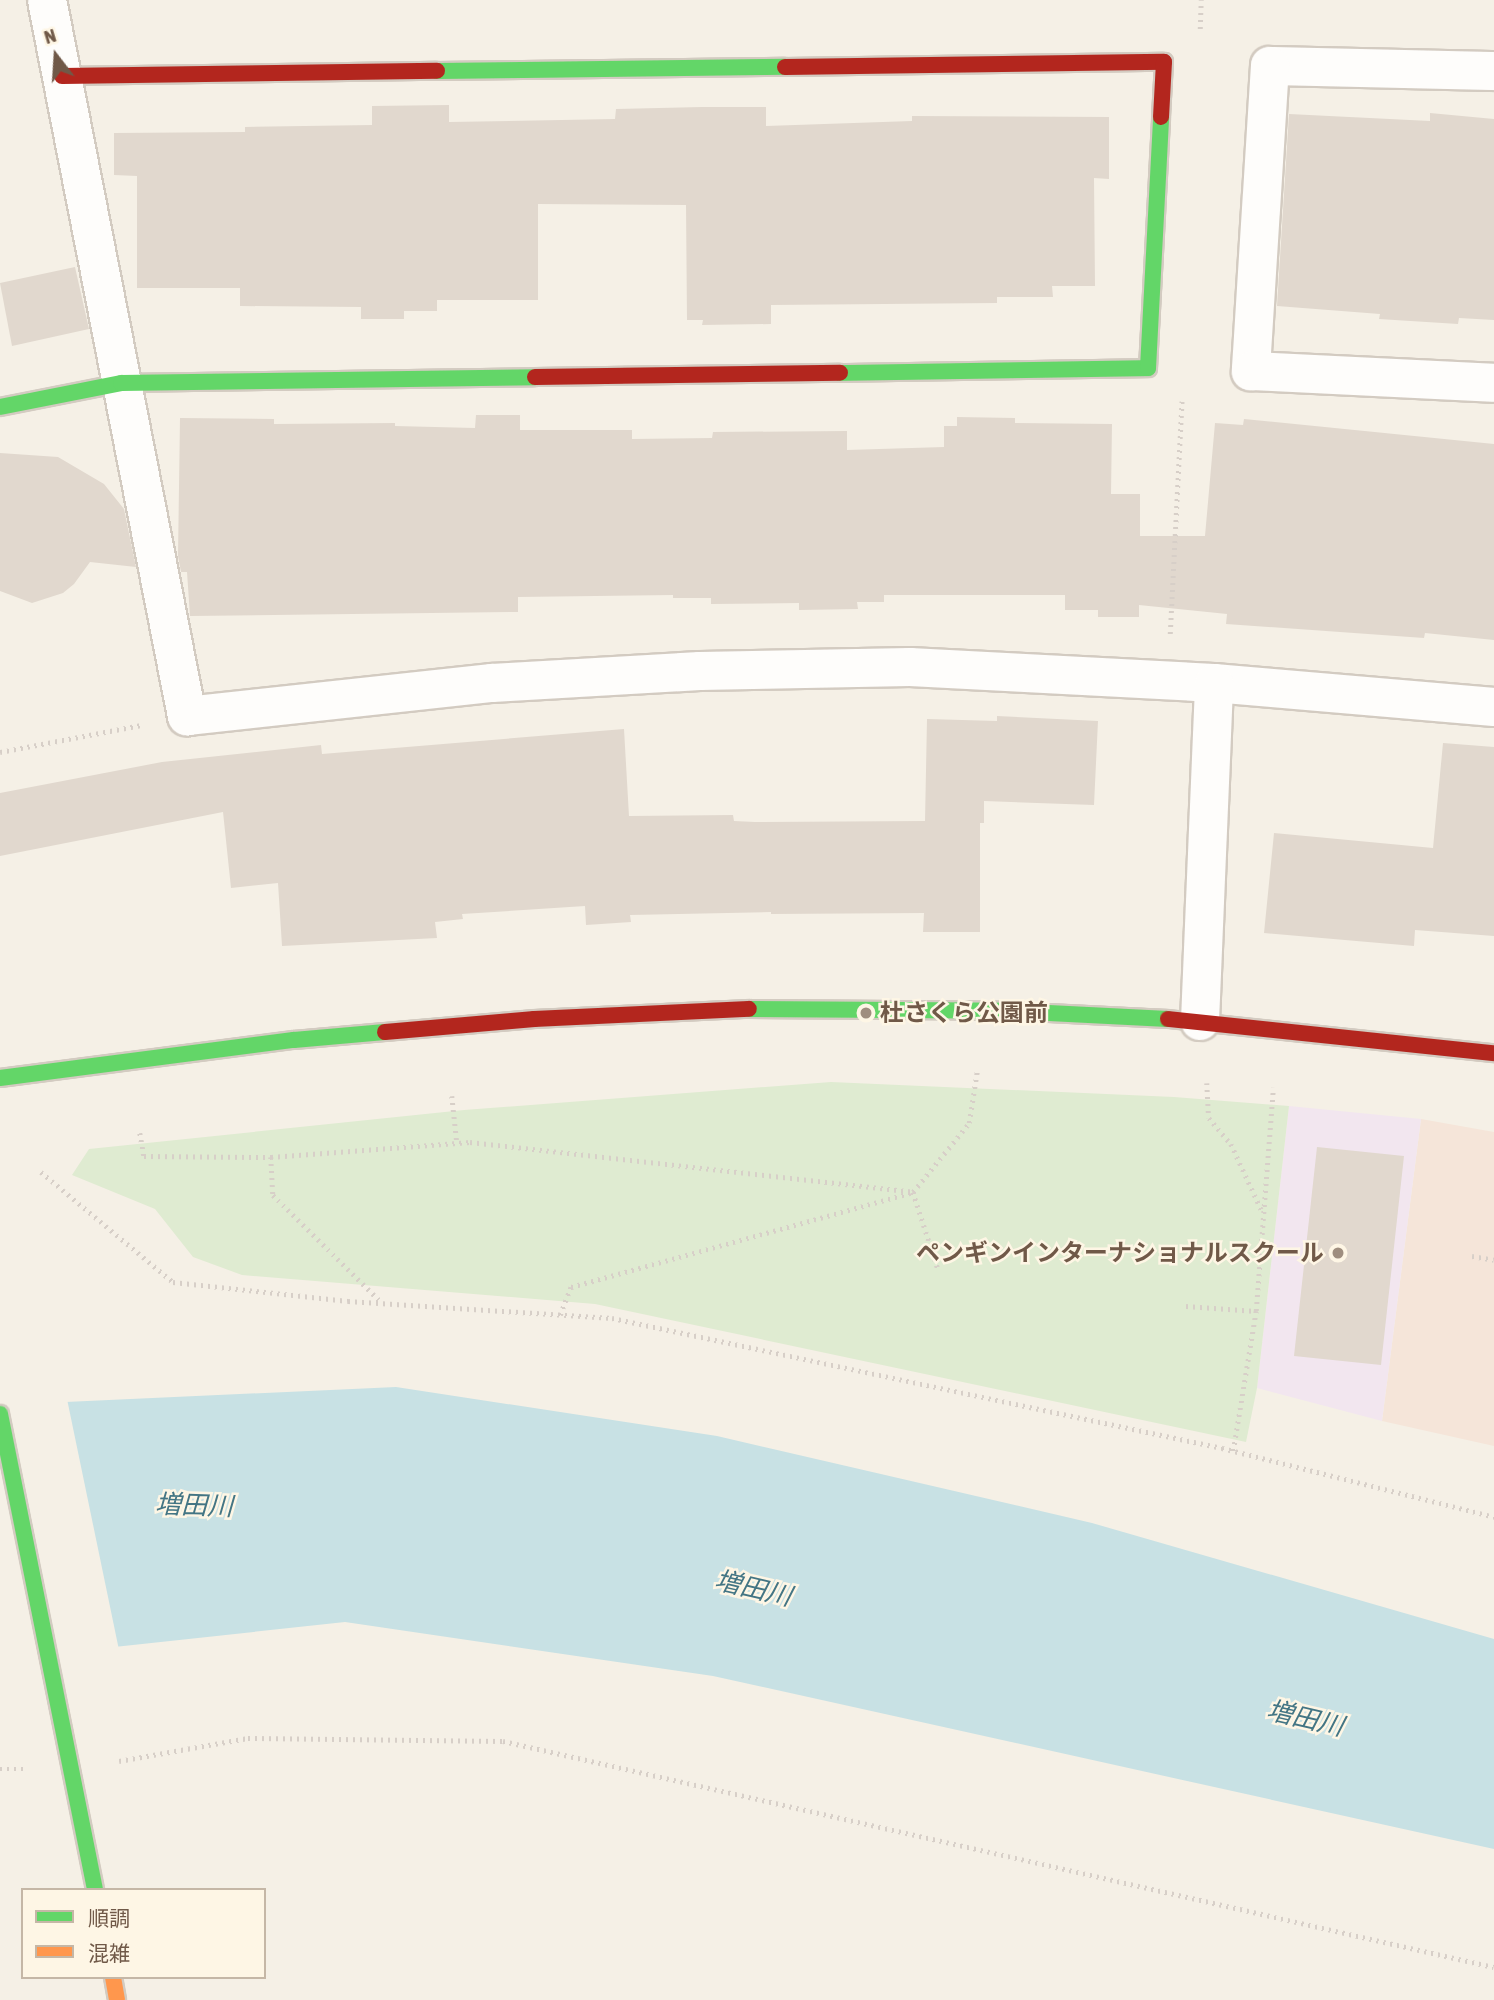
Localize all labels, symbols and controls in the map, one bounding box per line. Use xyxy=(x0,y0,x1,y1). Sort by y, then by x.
north arrow xyxy=(21,21,91,91)
text: N xyxy=(41,24,58,48)
place label: 杜さくら公園前 xyxy=(880,999,1048,1027)
marker: 杜さくら公園前 xyxy=(858,1005,874,1021)
place label: ペンギンインターナショナルスクール xyxy=(916,1239,1324,1267)
marker: ペンギンインターナショナルスクール xyxy=(1330,1245,1346,1261)
water label: 増田川 xyxy=(154,1489,234,1523)
water label: 増田川 xyxy=(711,1565,795,1613)
water label: 増田川 xyxy=(1263,1695,1347,1743)
legend xyxy=(21,1888,266,1979)
text: 順調 xyxy=(88,1906,130,1930)
text: 混雑 xyxy=(88,1941,130,1965)

